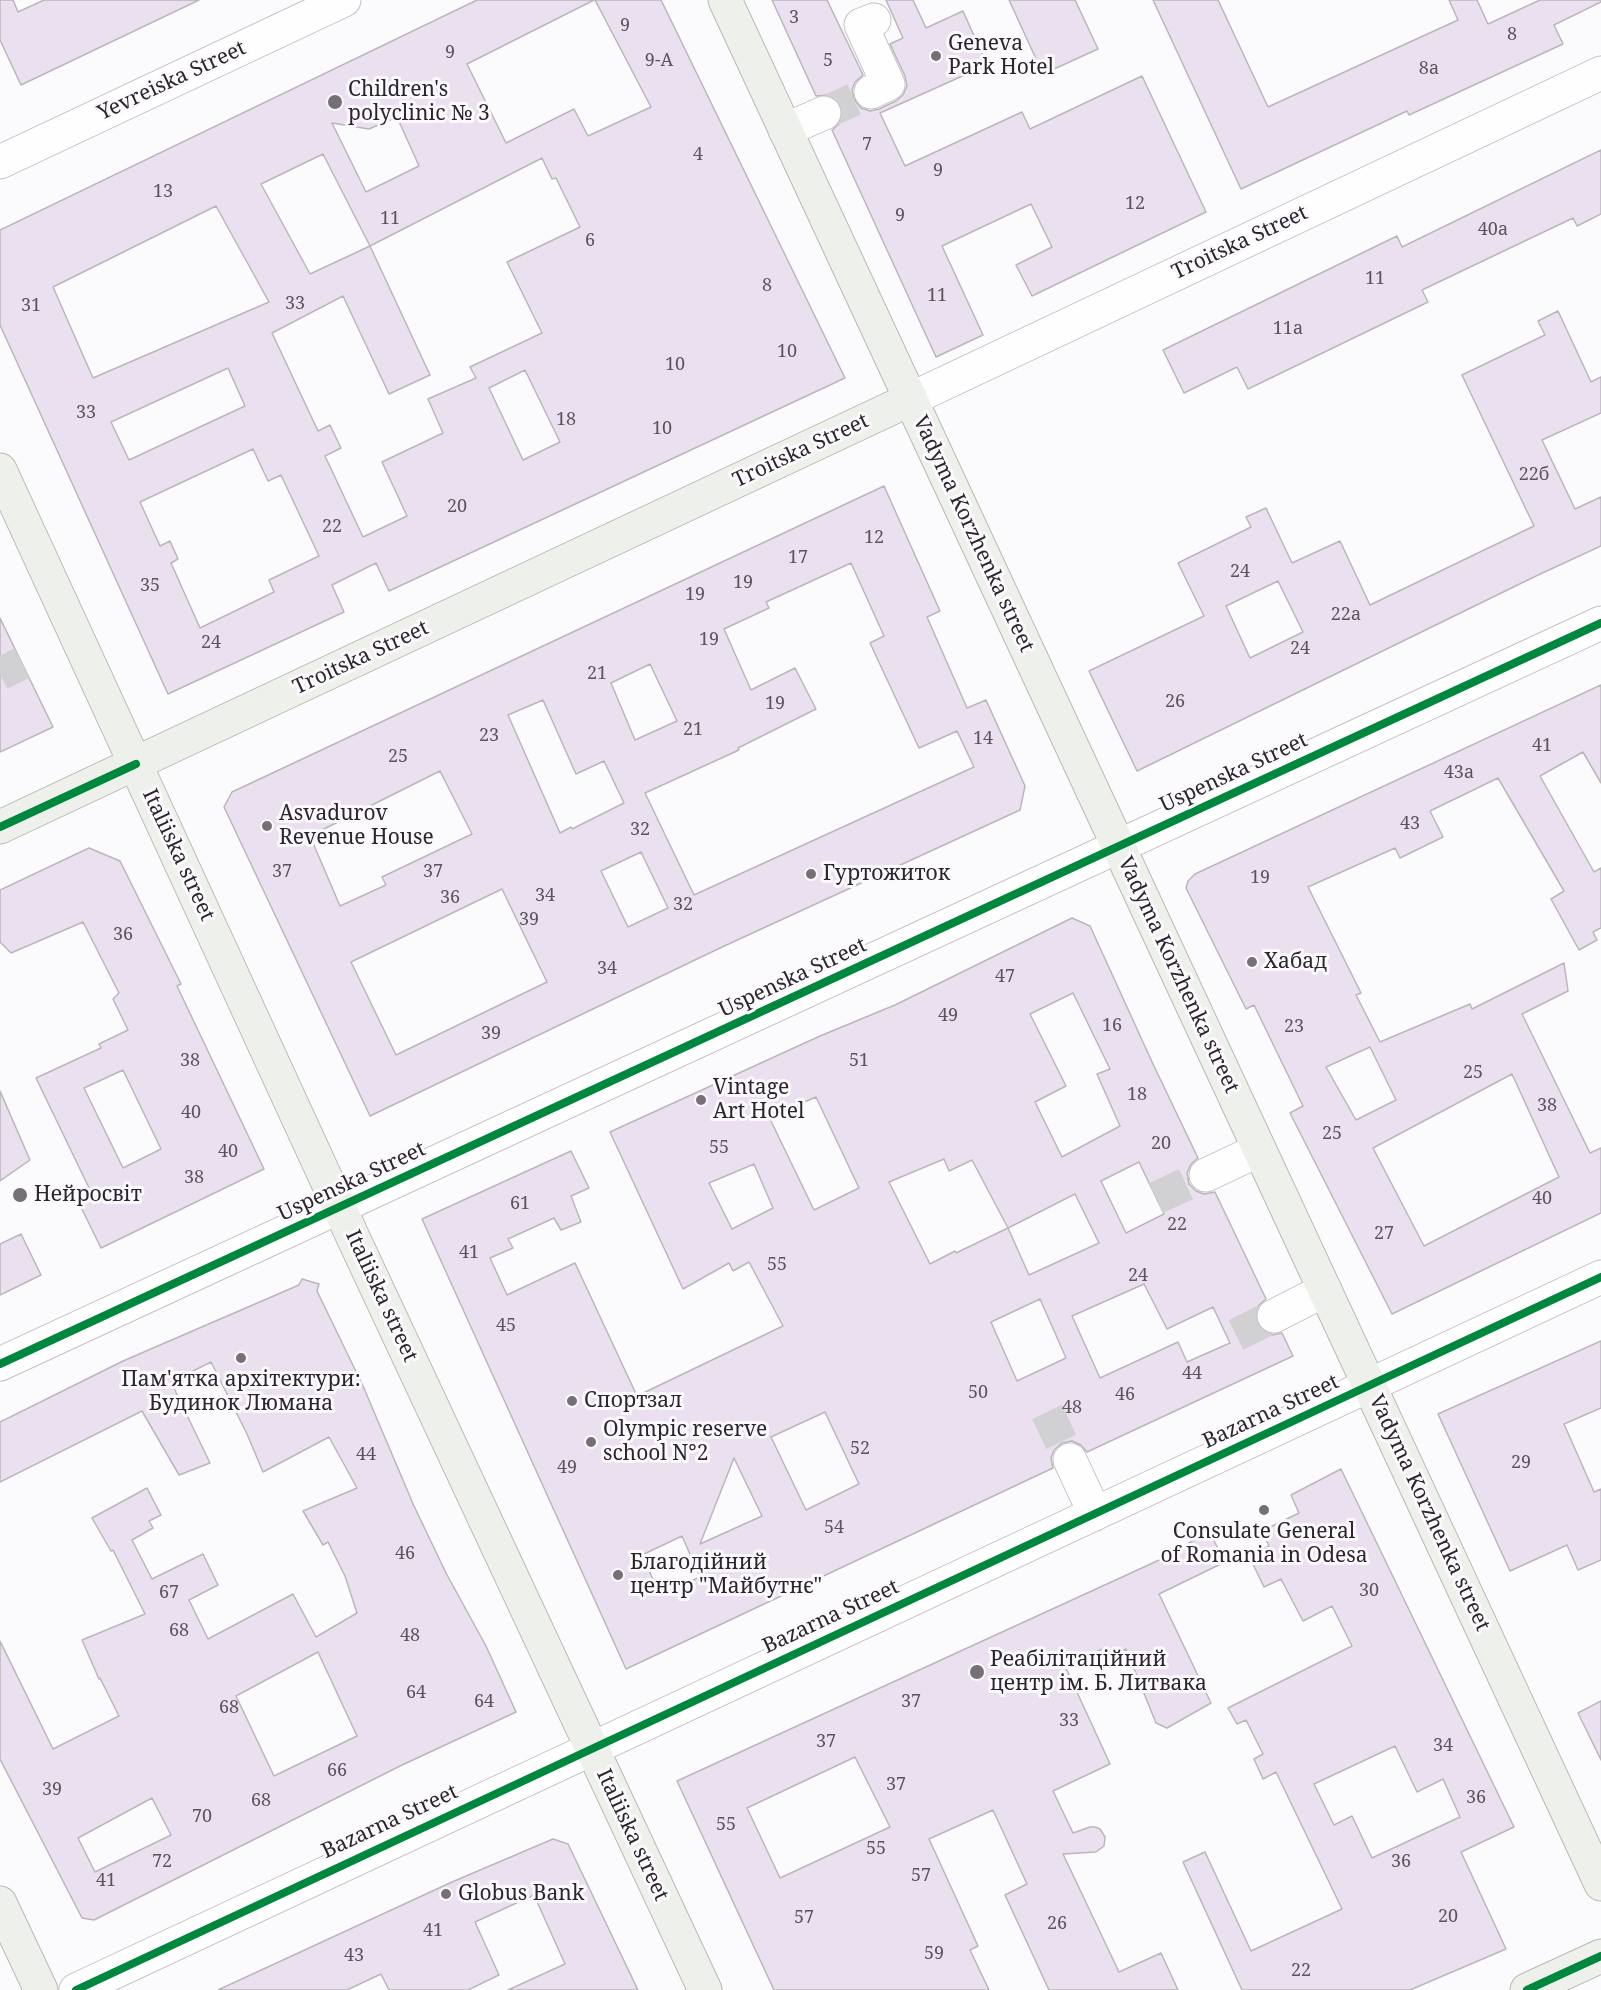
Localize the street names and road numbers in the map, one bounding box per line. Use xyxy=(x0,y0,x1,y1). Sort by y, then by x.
street label: Yevreiska Street xyxy=(94,36,250,126)
street label: Troitska Street xyxy=(1168,201,1312,285)
street label: Troitska Street xyxy=(729,409,873,493)
street label: Vadyma Korzhenka street xyxy=(907,412,1039,656)
street label: Troitska Street xyxy=(289,616,433,700)
street label: Uspenska Street xyxy=(1156,728,1312,818)
street label: Italiiska street xyxy=(136,785,220,925)
street label: Vadyma Korzhenka street xyxy=(1112,853,1244,1097)
street label: Uspenska Street xyxy=(715,933,871,1023)
street label: Uspenska Street xyxy=(274,1137,430,1227)
street label: Italiiska street xyxy=(339,1226,423,1366)
street label: Bazarna Street xyxy=(1199,1369,1343,1455)
street label: Vadyma Korzhenka street xyxy=(1363,1391,1495,1635)
street label: Bazarna Street xyxy=(759,1574,903,1660)
street label: Italiiska street xyxy=(590,1765,674,1905)
street label: Bazarna Street xyxy=(318,1779,462,1865)

